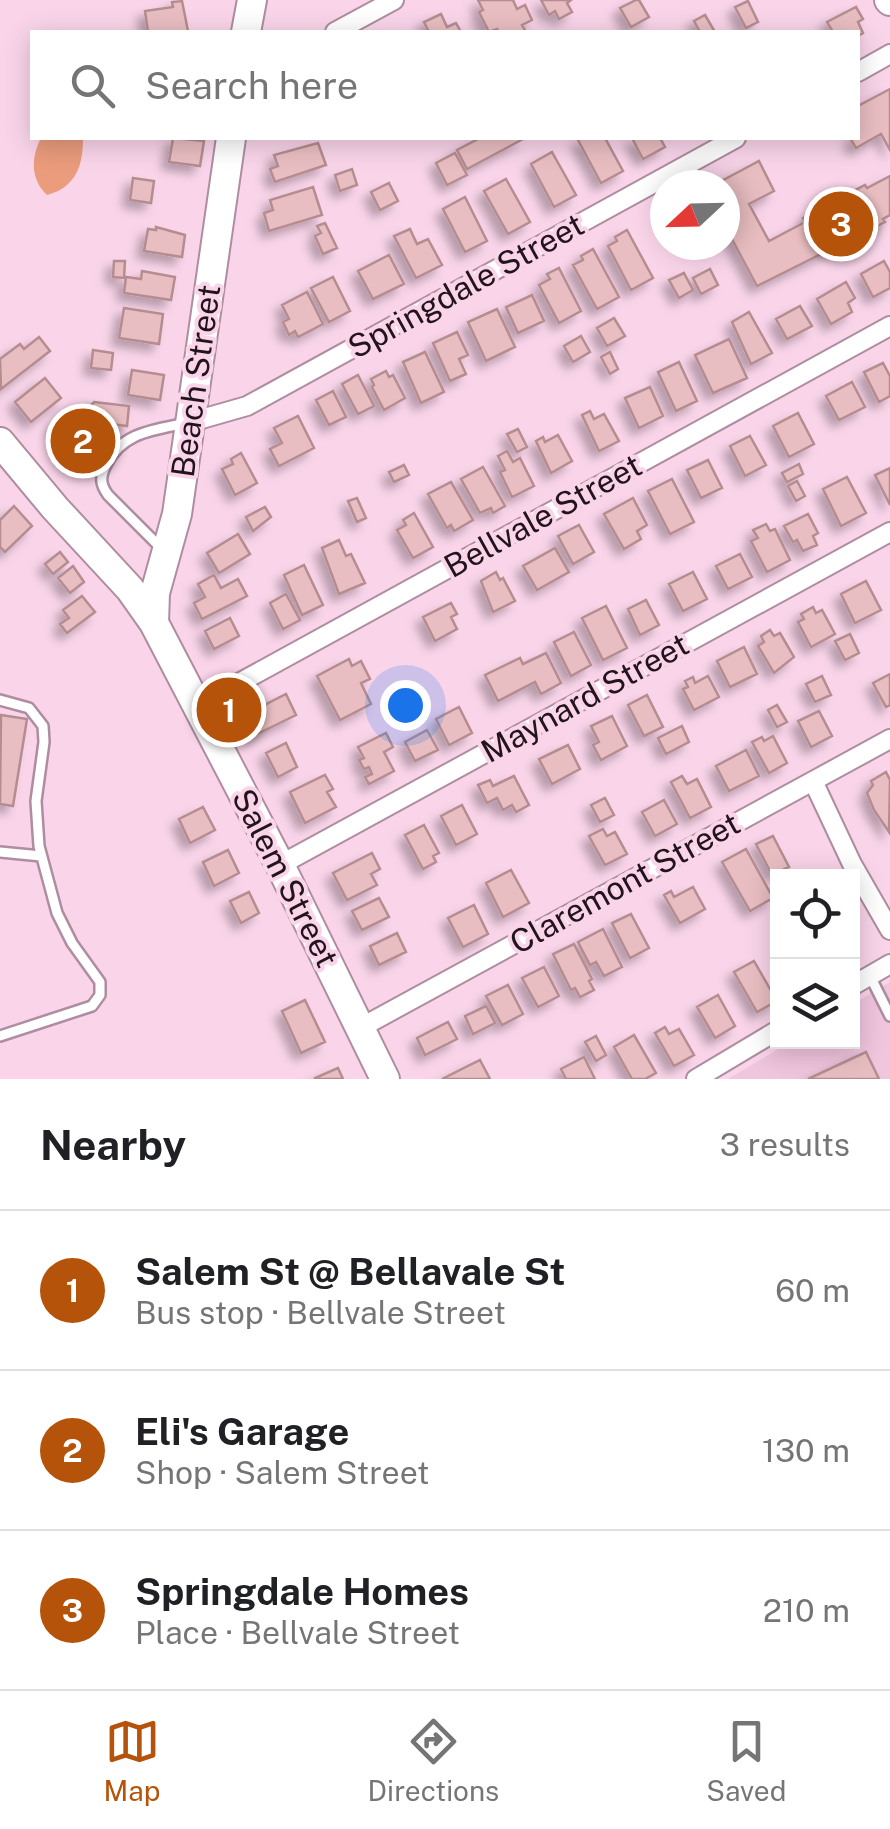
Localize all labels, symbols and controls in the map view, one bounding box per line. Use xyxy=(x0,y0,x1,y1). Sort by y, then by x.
search box xyxy=(30,30,860,140)
icon: search xyxy=(65,58,120,113)
text: Search here xyxy=(145,63,358,108)
north arrow xyxy=(650,170,740,260)
pin: 3 xyxy=(808,186,874,262)
street label: Springdale Street xyxy=(341,205,590,366)
street label: Beach Street xyxy=(164,282,227,480)
pin: 2 xyxy=(51,404,116,478)
street label: Bellvale Street xyxy=(438,446,648,585)
street label: Maynard Street xyxy=(475,625,695,770)
pin: 1 xyxy=(196,672,262,748)
your location xyxy=(380,680,431,731)
street label: Salem Street xyxy=(225,783,346,973)
street label: Claremont Street xyxy=(503,804,746,961)
map controls xyxy=(770,869,860,1049)
button: locate xyxy=(770,869,860,959)
button: layers xyxy=(770,959,860,1049)
text: Nearby xyxy=(40,1120,186,1169)
text: 3 results xyxy=(720,1126,850,1163)
text: Salem St @ Bellavale St xyxy=(135,1249,565,1294)
text: 1 xyxy=(66,1272,79,1309)
text: 60 m xyxy=(775,1272,850,1309)
text: Bus stop · Bellvale Street xyxy=(135,1294,506,1331)
text: Eli's Garage xyxy=(135,1409,349,1454)
text: 2 xyxy=(62,1432,83,1469)
text: 130 m xyxy=(762,1432,850,1469)
text: Shop · Salem Street xyxy=(135,1454,430,1491)
text: Springdale Homes xyxy=(135,1569,469,1614)
text: 3 xyxy=(62,1592,83,1629)
text: 210 m xyxy=(763,1592,850,1629)
text: Place · Bellvale Street xyxy=(135,1614,460,1651)
tab: Map xyxy=(104,1714,160,1807)
tab: Directions xyxy=(368,1714,499,1807)
tab: Saved xyxy=(706,1714,786,1807)

